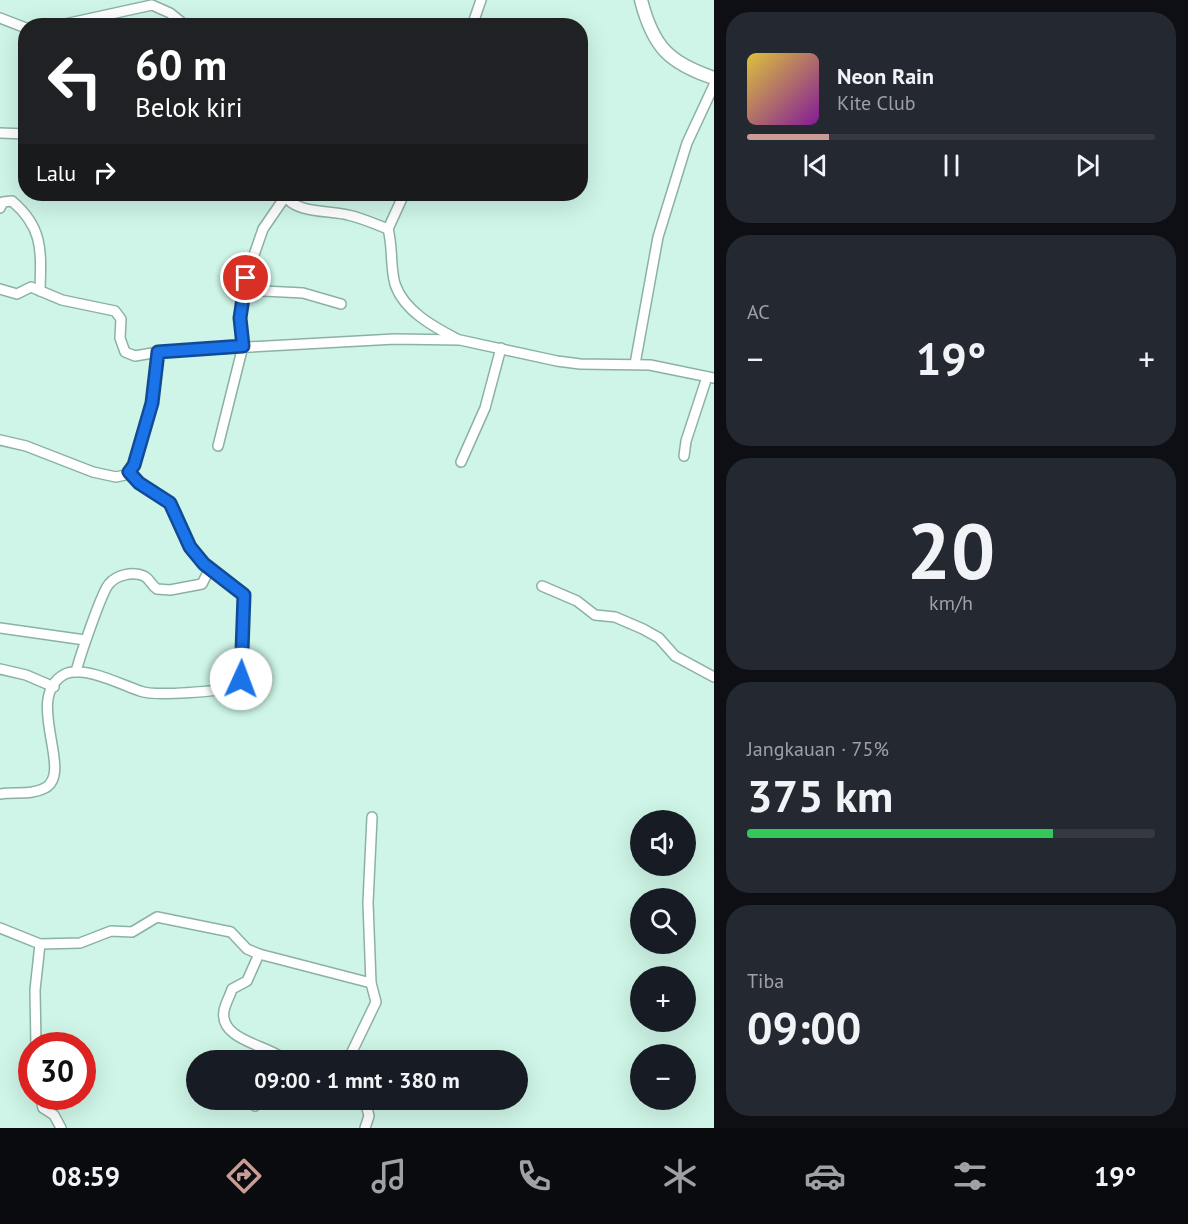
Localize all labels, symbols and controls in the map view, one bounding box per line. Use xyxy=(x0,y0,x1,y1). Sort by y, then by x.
text: 60 m xyxy=(135,37,227,92)
icon: left xyxy=(36,42,114,120)
text: Neon Rain xyxy=(837,62,934,90)
text: Belok kiri xyxy=(135,90,243,124)
text: Kite Club xyxy=(837,90,915,116)
icon: previous xyxy=(799,149,832,182)
icon: pause xyxy=(935,149,968,182)
icon: next xyxy=(1071,149,1104,182)
icon: right xyxy=(88,156,121,189)
text: Lalu xyxy=(36,159,76,187)
pin xyxy=(220,252,271,303)
icon: arrive xyxy=(229,261,262,294)
text: AC xyxy=(747,299,770,325)
text: 19° xyxy=(916,329,986,387)
text: − xyxy=(747,337,764,380)
text: + xyxy=(1138,337,1155,380)
text: 20 xyxy=(907,500,995,601)
text: km/h xyxy=(929,590,973,616)
position arrow xyxy=(209,647,273,711)
text: Jangkauan · 75% xyxy=(747,736,889,762)
text: 375 km xyxy=(747,766,893,824)
map controls xyxy=(630,810,696,1110)
button: sound xyxy=(630,810,696,876)
button: search xyxy=(630,888,696,954)
button: + xyxy=(630,966,696,1032)
text: Tiba xyxy=(747,968,784,994)
text: 09:00 xyxy=(747,998,861,1056)
speed limit sign: 30 xyxy=(18,1032,96,1110)
button: − xyxy=(630,1044,696,1110)
text: 09:00 · 1 mnt · 380 m xyxy=(254,1066,460,1094)
icon: directions xyxy=(223,1155,265,1197)
icon: music xyxy=(368,1155,410,1197)
icon: phone xyxy=(513,1155,555,1197)
icon: climate xyxy=(659,1155,701,1197)
icon: car xyxy=(804,1155,846,1197)
icon: filters xyxy=(949,1155,991,1197)
text: 08:59 xyxy=(52,1159,120,1193)
text: 19° xyxy=(1094,1159,1136,1193)

